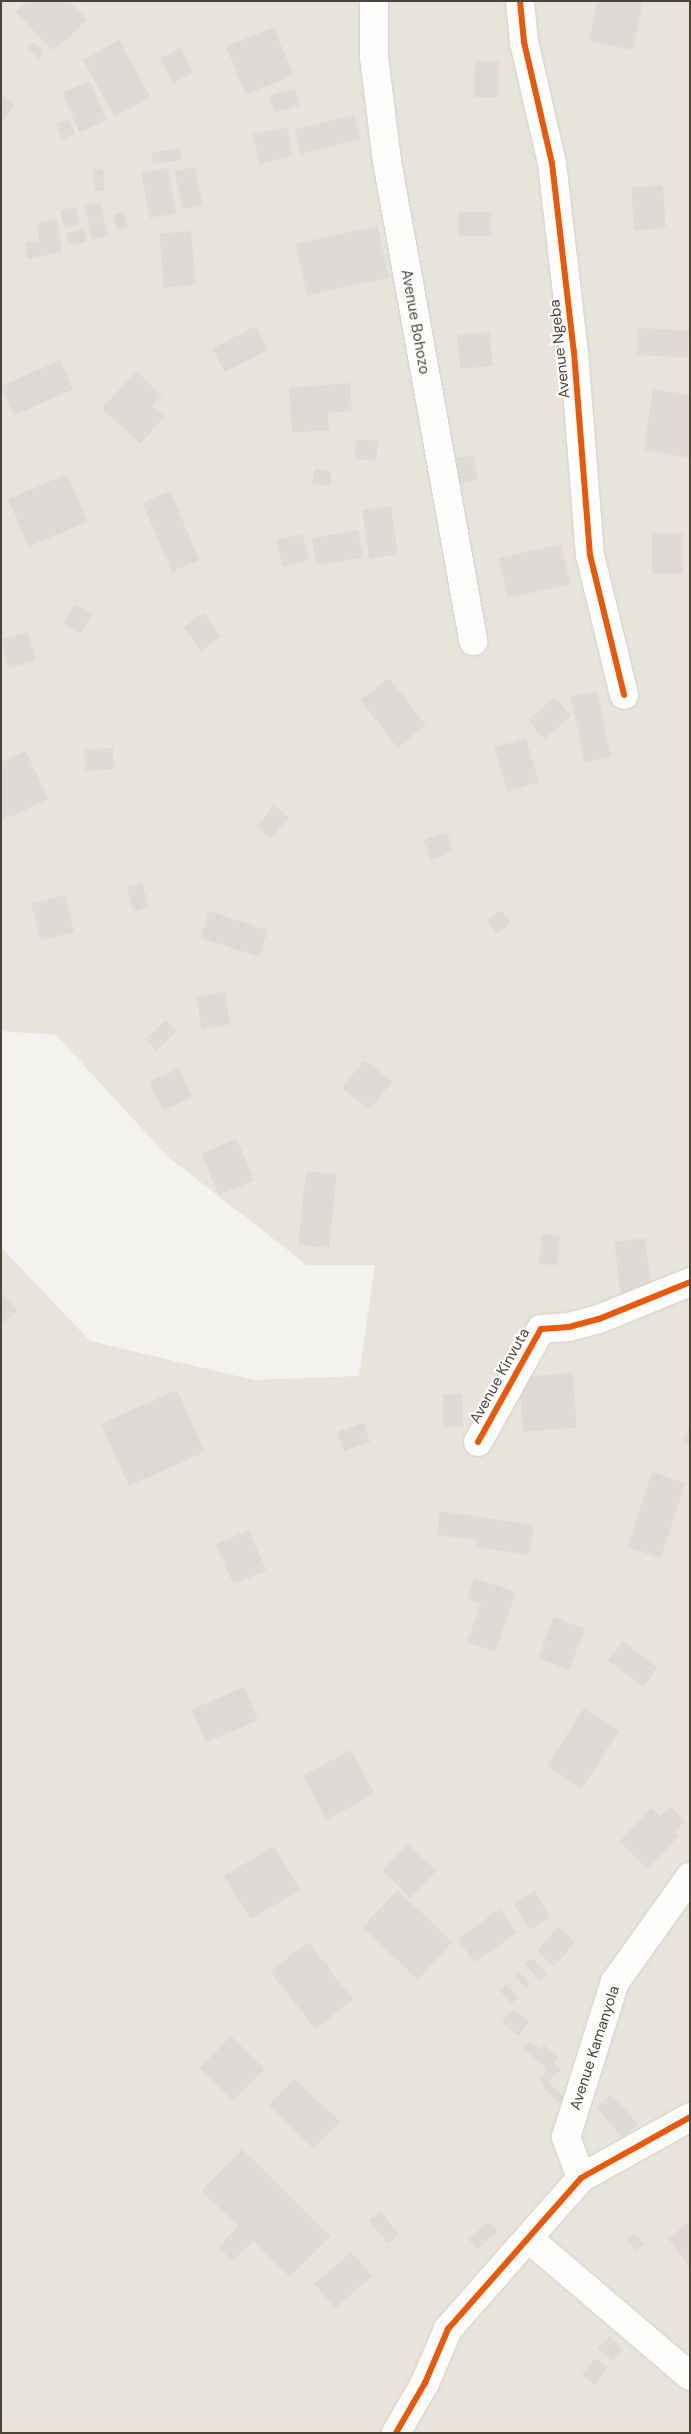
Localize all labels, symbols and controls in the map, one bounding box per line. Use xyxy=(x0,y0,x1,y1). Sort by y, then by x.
street label: Avenue Bohozo xyxy=(397,268,433,376)
street label: Avenue Ngeba xyxy=(546,299,574,399)
street label: Avenue Kinvuta xyxy=(466,1325,534,1427)
street label: Avenue Kamanyola xyxy=(566,1984,624,2112)

